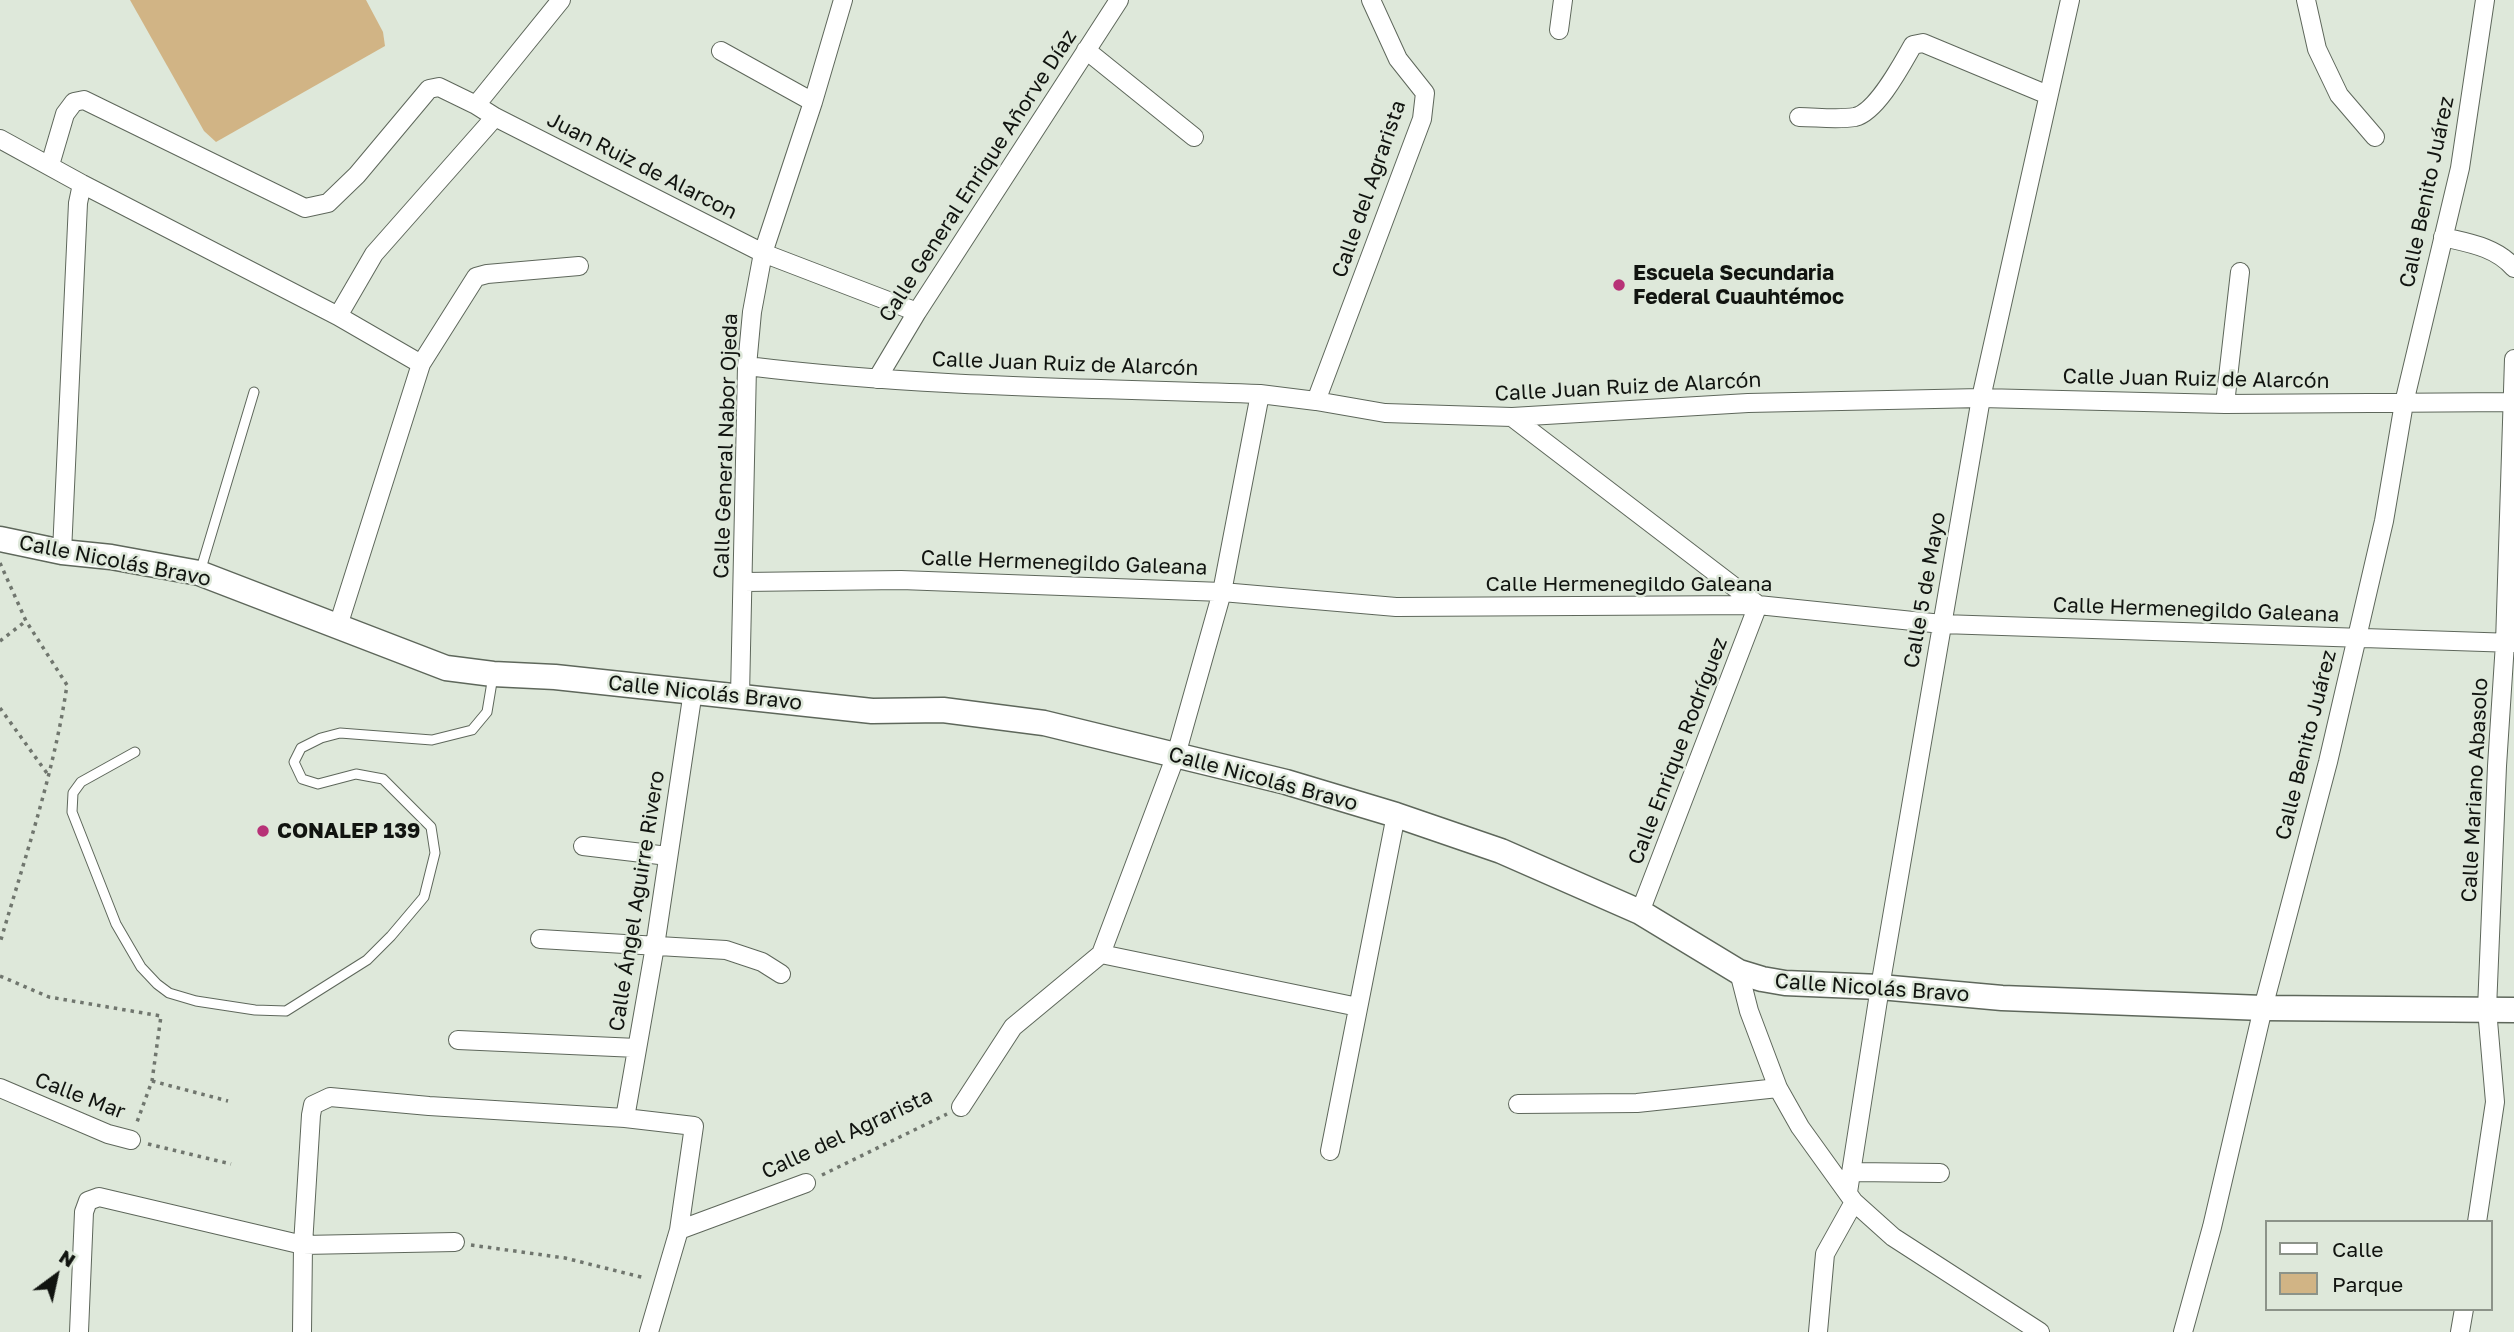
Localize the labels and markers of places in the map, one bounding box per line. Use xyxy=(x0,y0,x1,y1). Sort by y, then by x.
place label: Escuela Secundaria Federal Cuauhtémoc xyxy=(1633,260,1844,310)
marker: Escuela Secundaria Federal Cuauhtémoc xyxy=(1611,277,1627,293)
place label: CONALEP 139 xyxy=(277,818,420,844)
marker: CONALEP 139 xyxy=(255,823,271,839)

